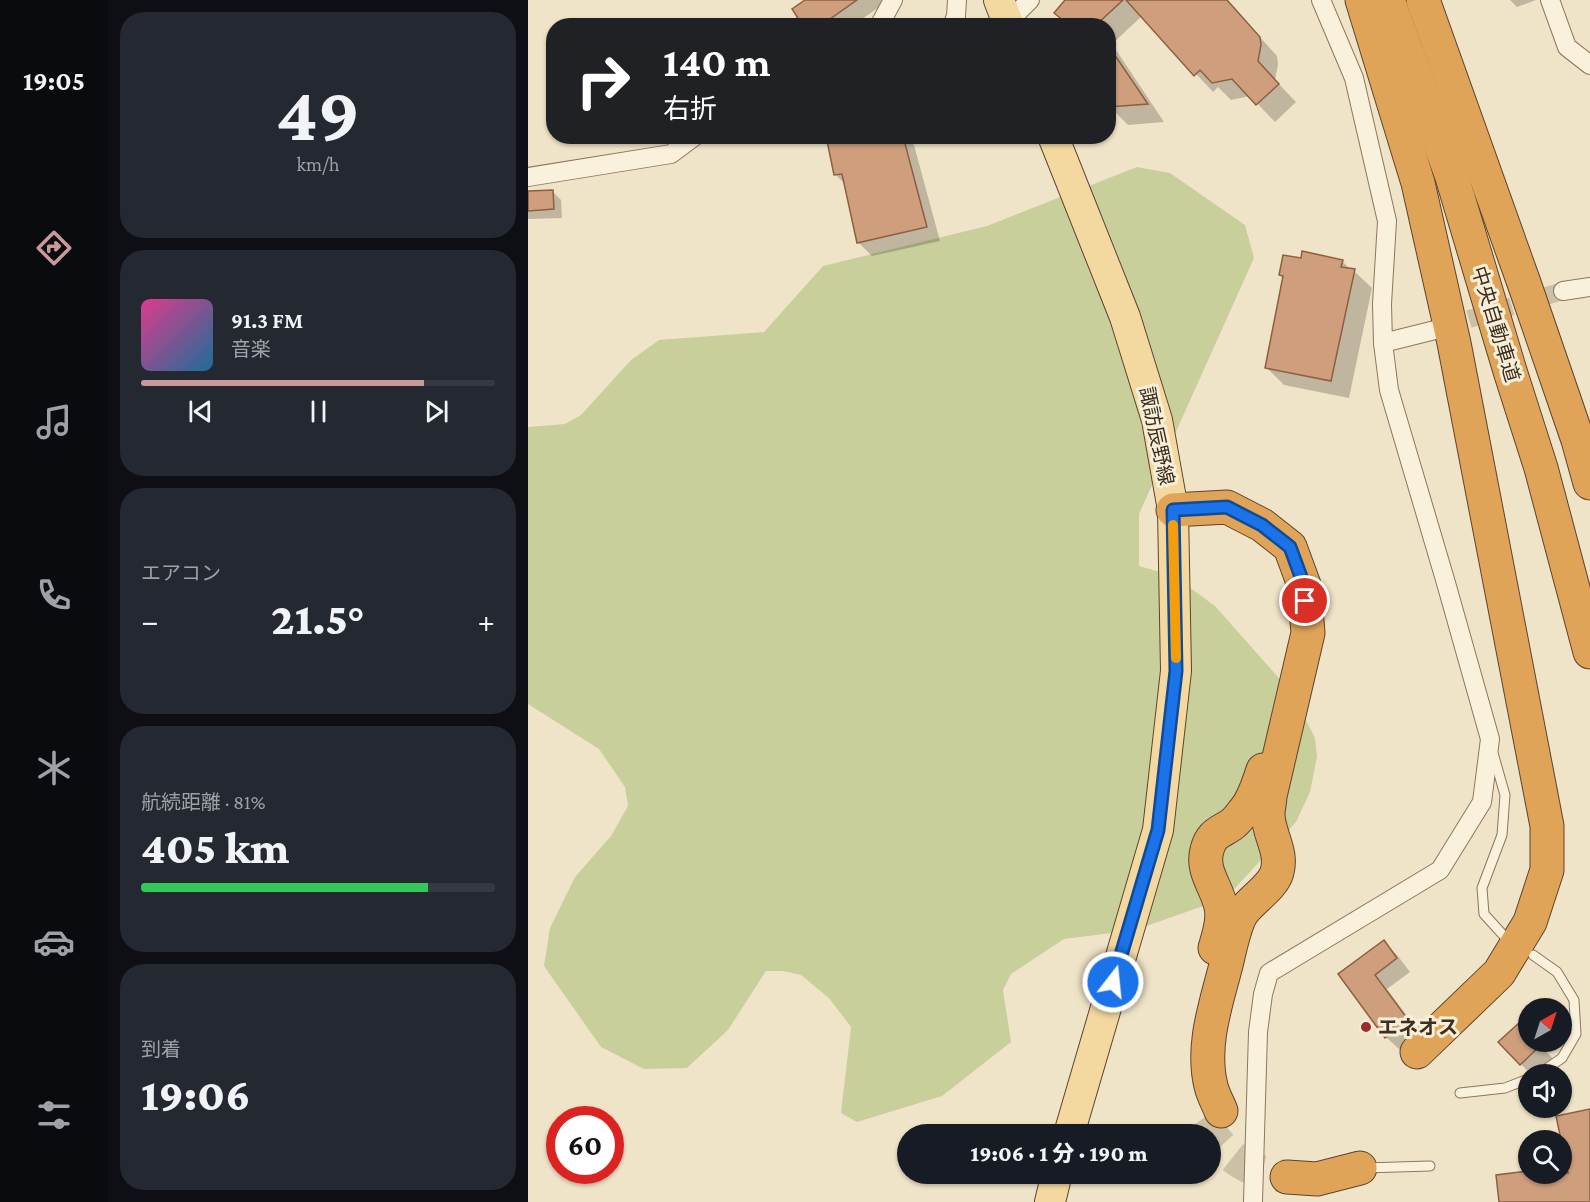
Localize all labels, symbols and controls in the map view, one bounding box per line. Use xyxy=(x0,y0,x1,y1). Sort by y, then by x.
text: 140 m xyxy=(663,38,771,85)
icon: right xyxy=(564,42,642,120)
text: 19:05 xyxy=(23,66,85,96)
text: 49 xyxy=(276,70,360,157)
text: 右折 xyxy=(663,94,717,124)
text: km/h xyxy=(296,153,340,175)
icon: directions xyxy=(33,227,75,269)
street label: 中央自動車道 xyxy=(1468,263,1524,385)
text: 91.3 FM xyxy=(231,308,303,333)
text: 音楽 xyxy=(231,338,271,360)
street label: 諏訪辰野線 xyxy=(1136,385,1178,487)
icon: previous xyxy=(184,395,217,428)
icon: pause xyxy=(302,395,335,428)
icon: next xyxy=(420,395,453,428)
icon: music xyxy=(33,401,75,443)
text: エアコン xyxy=(141,562,221,584)
icon: phone xyxy=(33,574,75,616)
pin xyxy=(1279,575,1330,626)
icon: arrive xyxy=(1288,584,1321,617)
text: 21.5° xyxy=(271,594,365,644)
text: − xyxy=(141,602,158,639)
text: + xyxy=(478,602,495,639)
icon: climate xyxy=(33,747,75,789)
text: 航続距離 · 81% xyxy=(141,791,265,813)
text: 405 km xyxy=(141,823,289,873)
icon: car xyxy=(33,921,75,963)
position arrow xyxy=(1081,950,1145,1014)
north arrow xyxy=(1518,998,1572,1052)
map controls xyxy=(1518,998,1572,1184)
place label: エネオス xyxy=(1378,1016,1458,1038)
marker: エネオス xyxy=(1359,1020,1373,1034)
text: 到着 xyxy=(141,1038,181,1060)
button: sound xyxy=(1518,1064,1572,1118)
text: 19:06 xyxy=(141,1070,250,1120)
icon: filters xyxy=(33,1094,75,1136)
speed limit sign: 60 xyxy=(546,1106,624,1184)
button: search xyxy=(1518,1130,1572,1184)
text: 19:06 · 1 分 · 190 m xyxy=(971,1141,1147,1166)

